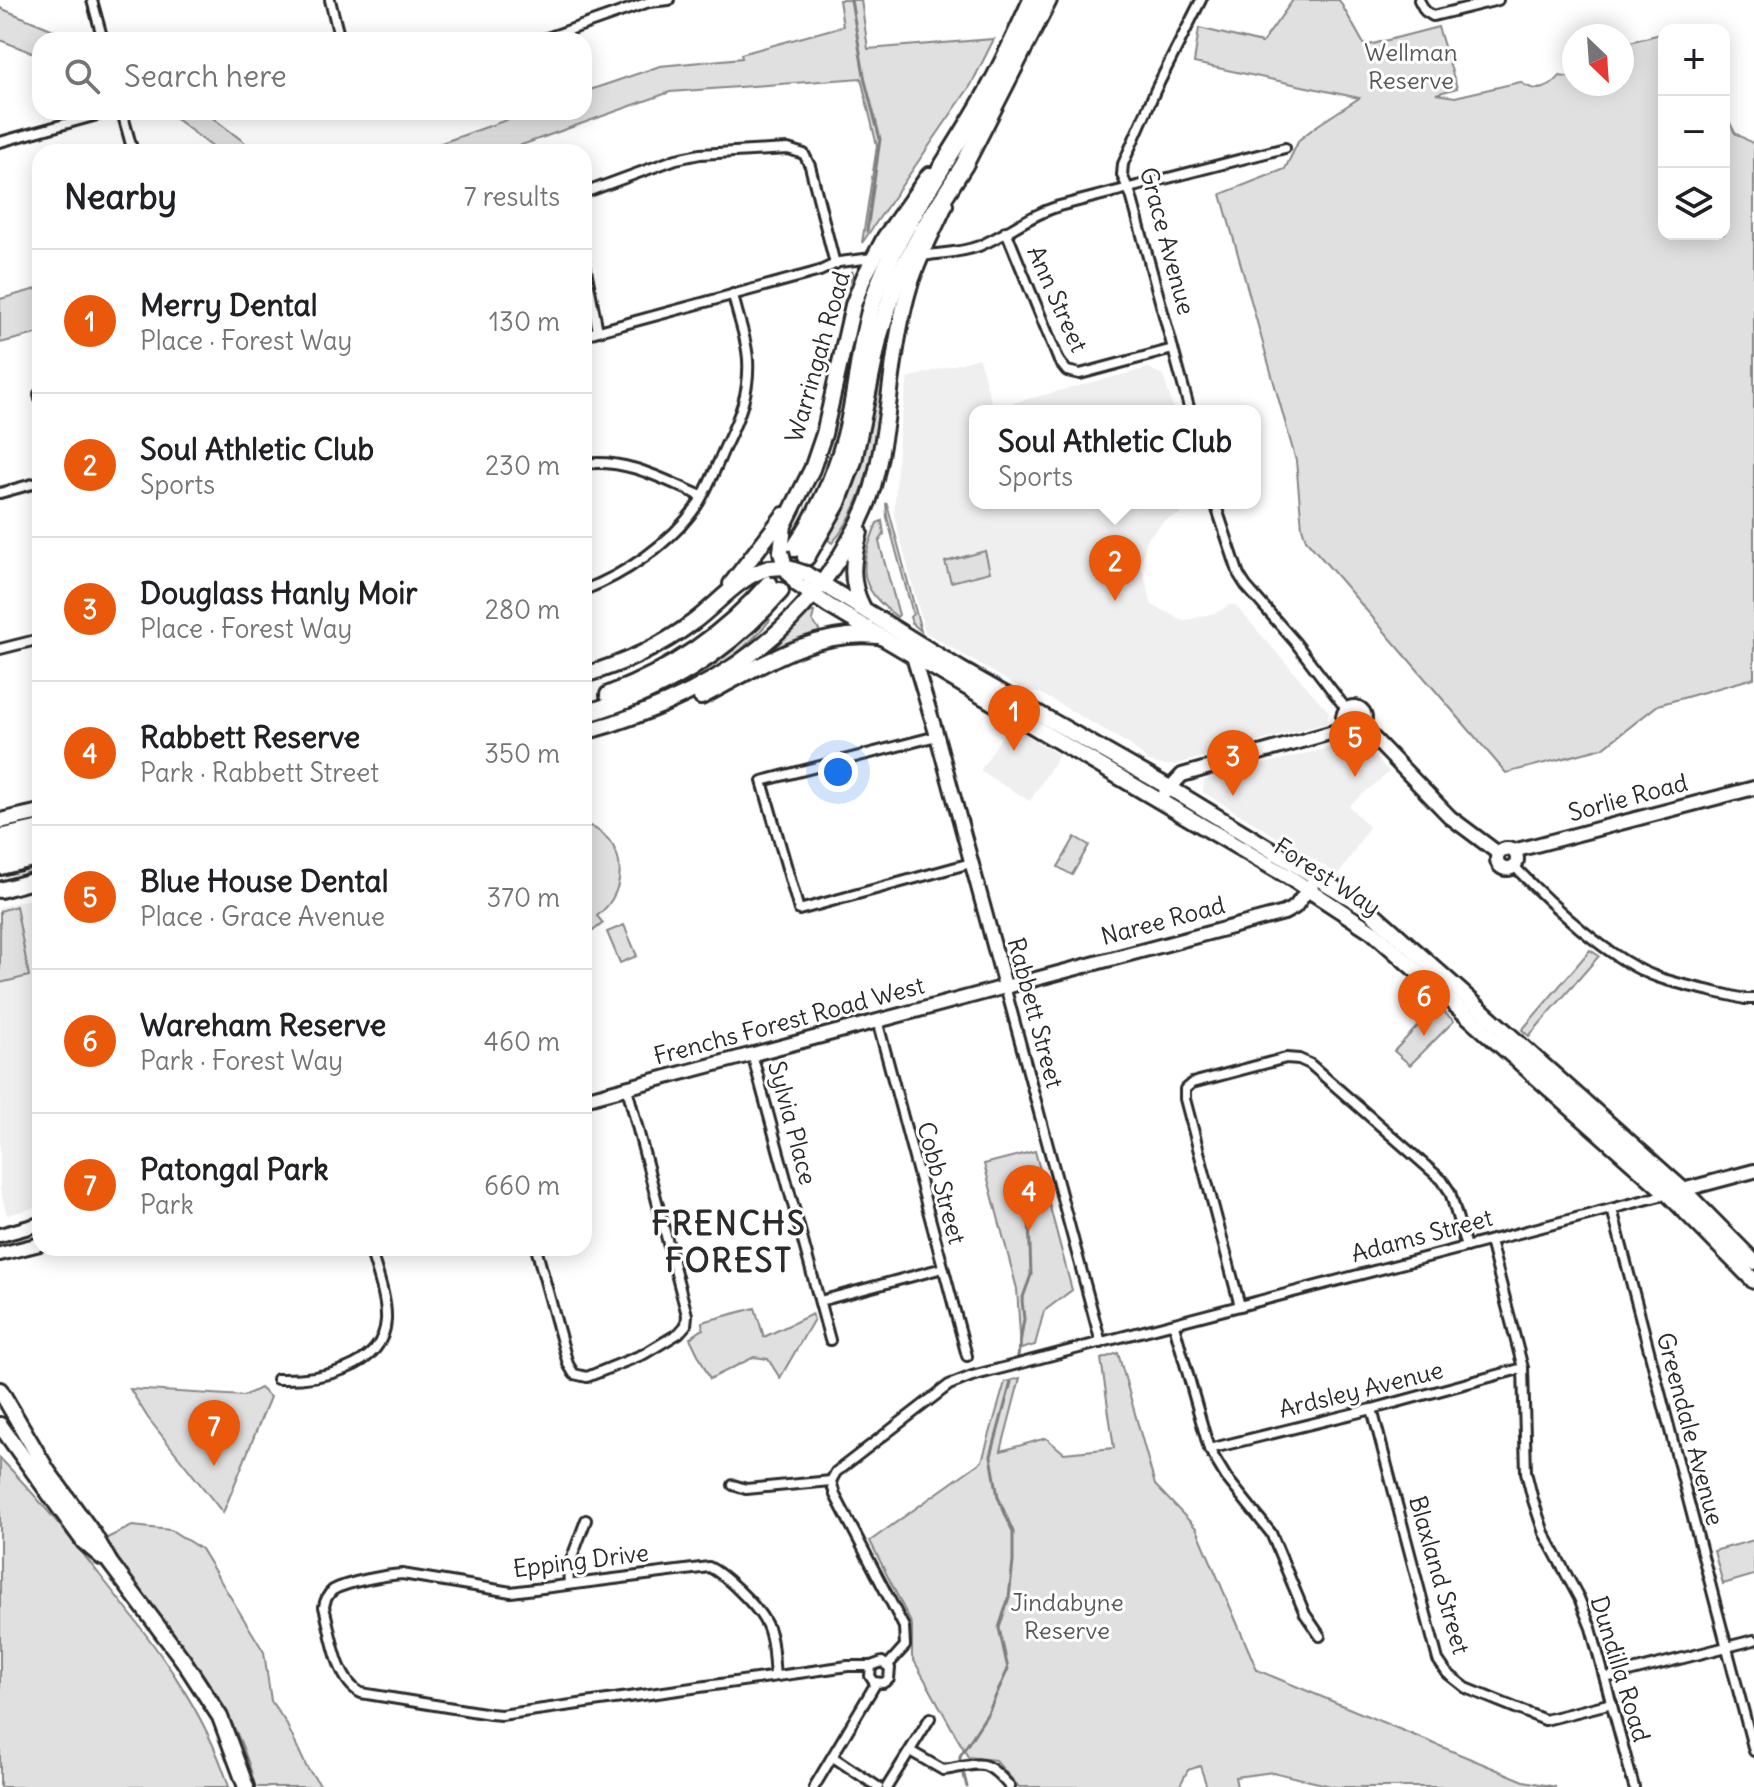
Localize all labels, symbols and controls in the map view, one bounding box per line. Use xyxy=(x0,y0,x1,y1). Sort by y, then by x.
north arrow xyxy=(1562,24,1634,96)
map controls xyxy=(1658,24,1730,240)
button: + xyxy=(1658,24,1730,96)
search box xyxy=(32,32,592,120)
park label: Wellman Reserve xyxy=(1364,37,1458,95)
icon: search xyxy=(60,54,104,98)
text: Search here xyxy=(124,57,287,95)
button: − xyxy=(1658,96,1730,168)
street label: Grace Avenue xyxy=(1134,164,1202,318)
button: layers xyxy=(1658,168,1730,240)
text: Nearby xyxy=(64,175,177,218)
text: 7 results xyxy=(464,180,560,213)
street label: Ann Street xyxy=(1021,241,1095,356)
street label: Warringah Road xyxy=(778,268,856,446)
text: Merry Dental xyxy=(140,286,317,324)
text: 1 xyxy=(85,305,95,338)
text: 130 m xyxy=(489,305,560,338)
text: Place · Forest Way xyxy=(140,324,352,357)
popup xyxy=(969,405,1261,509)
text: Soul Athletic Club xyxy=(998,422,1232,460)
text: Soul Athletic Club xyxy=(140,430,374,468)
text: 2 xyxy=(83,449,97,482)
text: 230 m xyxy=(485,449,560,482)
text: Sports xyxy=(998,460,1073,493)
text: Sports xyxy=(140,468,215,501)
pin: 2 xyxy=(1089,535,1141,601)
text: Douglass Hanly Moir xyxy=(140,574,417,612)
text: 3 xyxy=(83,593,97,626)
text: 280 m xyxy=(485,593,560,626)
text: Place · Forest Way xyxy=(140,612,352,645)
pin: 1 xyxy=(988,685,1040,751)
pin: 5 xyxy=(1329,711,1381,777)
text: Rabbett Reserve xyxy=(140,718,360,756)
pin: 3 xyxy=(1207,730,1259,796)
text: 4 xyxy=(82,737,98,770)
text: 350 m xyxy=(484,737,560,770)
your location xyxy=(818,752,858,792)
text: Park · Rabbett Street xyxy=(140,756,379,789)
street label: Sorlie Road xyxy=(1565,767,1691,827)
street label: Forest Way xyxy=(1269,831,1386,922)
text: Blue House Dental xyxy=(140,862,388,900)
text: 5 xyxy=(83,881,97,914)
text: 370 m xyxy=(486,881,560,914)
street label: Naree Road xyxy=(1097,889,1228,951)
text: Place · Grace Avenue xyxy=(140,900,385,933)
street label: Rabbett Street xyxy=(1002,934,1070,1091)
street label: Frenchs Forest Road West xyxy=(650,969,927,1071)
pin: 6 xyxy=(1398,970,1450,1036)
text: Wareham Reserve xyxy=(140,1006,386,1044)
text: 6 xyxy=(82,1025,98,1058)
text: 460 m xyxy=(484,1025,560,1058)
text: Park · Forest Way xyxy=(140,1044,343,1077)
street label: Sylvia Place xyxy=(762,1058,824,1188)
street label: Cobb Street xyxy=(911,1118,973,1247)
text: Patongal Park xyxy=(140,1150,329,1188)
pin: 4 xyxy=(1003,1165,1055,1231)
text: 7 xyxy=(84,1169,96,1202)
text: 660 m xyxy=(484,1169,560,1202)
text: Park xyxy=(140,1188,194,1221)
street label: Adams Street xyxy=(1348,1202,1496,1268)
district label: FRENCHS FOREST xyxy=(652,1203,806,1281)
street label: Greendale Avenue xyxy=(1651,1329,1731,1528)
street label: Ardsley Avenue xyxy=(1276,1354,1446,1424)
pin: 7 xyxy=(188,1400,240,1466)
street label: Blaxland Street xyxy=(1403,1492,1477,1657)
street label: Epping Drive xyxy=(511,1537,650,1583)
park label: Jindabyne Reserve xyxy=(1010,1587,1124,1645)
street label: Dundilla Road xyxy=(1585,1592,1657,1745)

